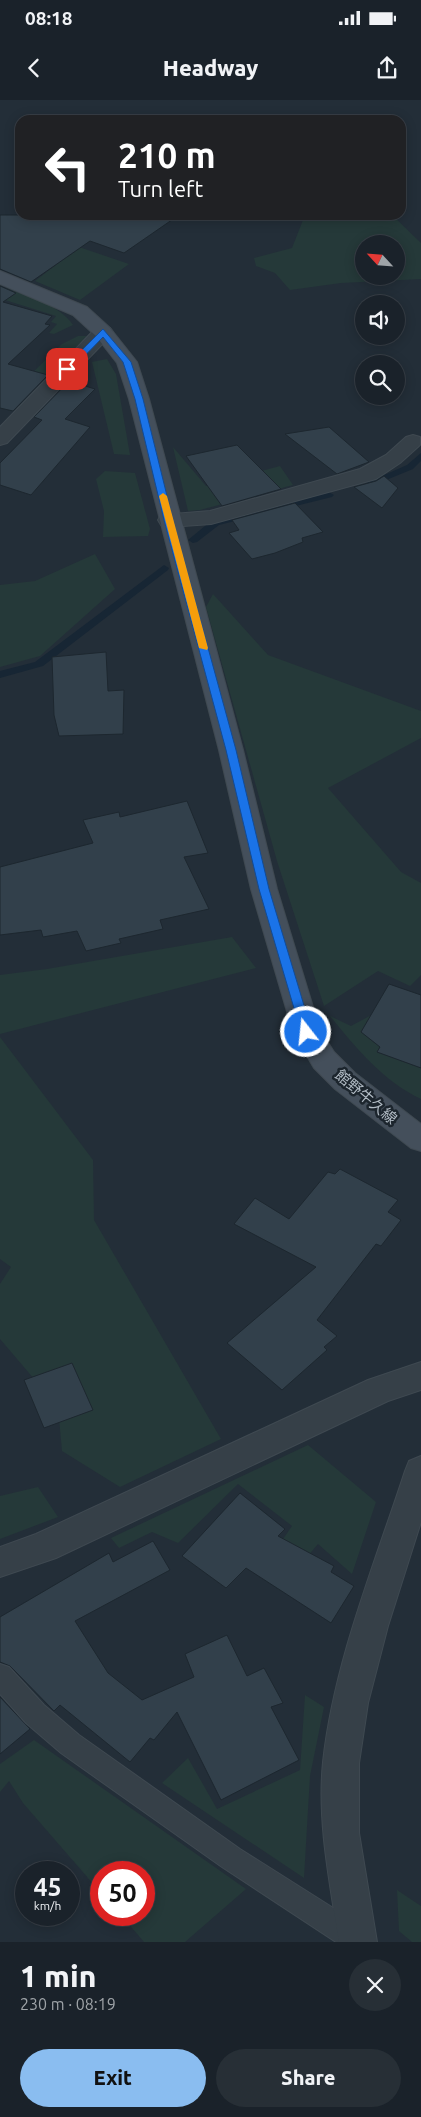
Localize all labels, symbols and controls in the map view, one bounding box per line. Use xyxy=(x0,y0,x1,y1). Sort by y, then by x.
text: 08:18 xyxy=(25,7,73,29)
icon: back xyxy=(20,54,48,82)
icon: share xyxy=(373,54,401,82)
text: Headway xyxy=(163,55,258,80)
icon: left xyxy=(35,135,100,200)
text: 210 m xyxy=(118,135,216,175)
text: Turn left xyxy=(118,176,203,201)
north arrow xyxy=(355,235,405,285)
map controls xyxy=(355,235,405,405)
button: sound xyxy=(355,295,405,345)
pin xyxy=(46,348,88,390)
icon: arrive xyxy=(53,355,81,383)
button: search xyxy=(355,355,405,405)
position arrow xyxy=(279,1005,331,1057)
street label: 館野牛久線 xyxy=(332,1066,401,1127)
speed limit sign: 50 xyxy=(90,1861,155,1926)
text: 45 xyxy=(33,1873,62,1901)
text: km/h xyxy=(34,1899,61,1912)
text: 1 min xyxy=(20,1959,96,1993)
button: close xyxy=(349,1959,401,2011)
text: 230 m · 08:19 xyxy=(20,1995,116,2013)
button: Exit xyxy=(20,2049,206,2107)
button: Share xyxy=(216,2049,401,2107)

